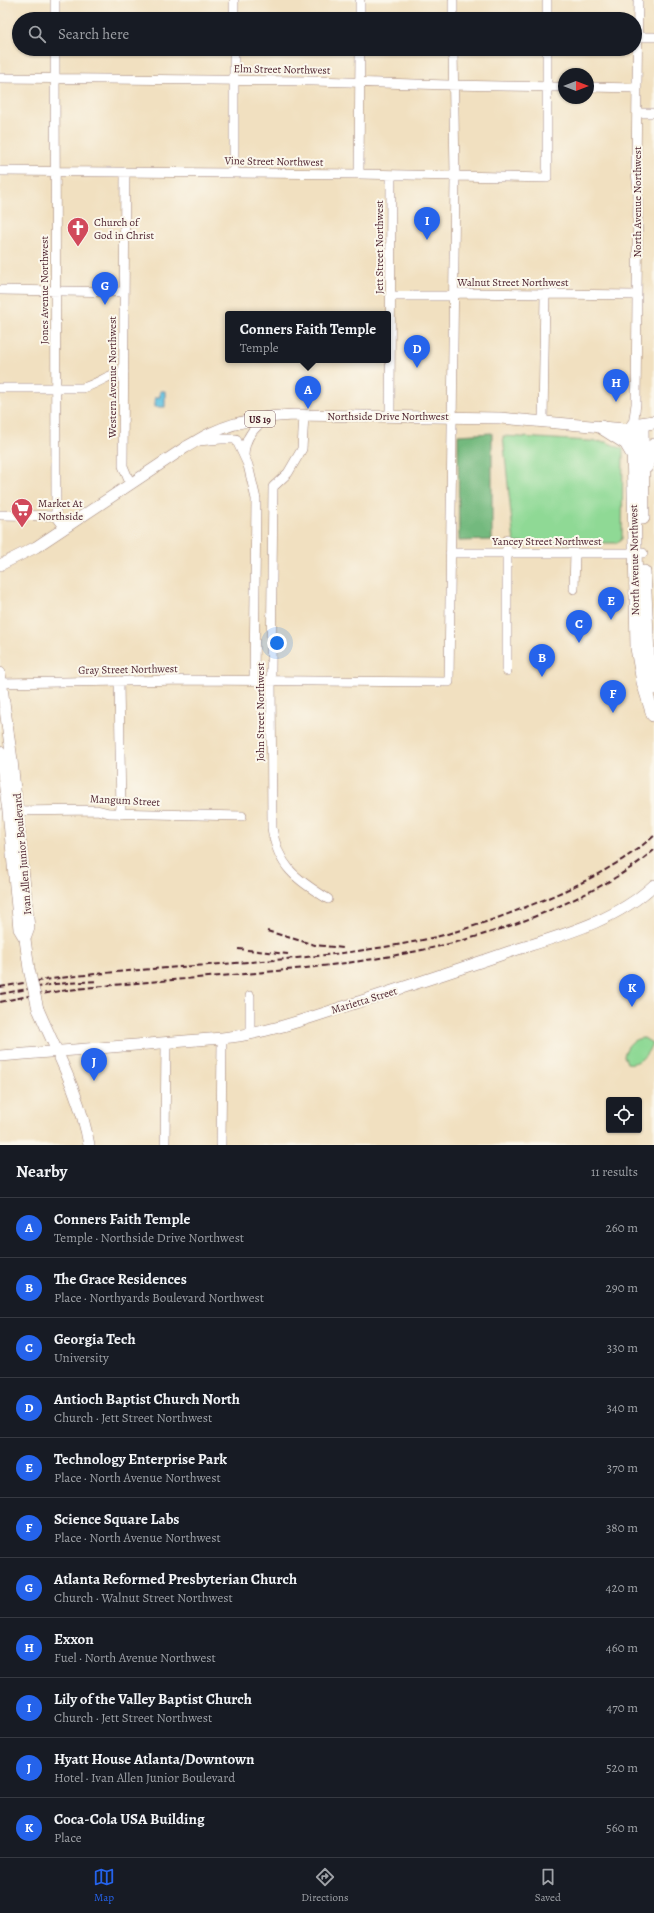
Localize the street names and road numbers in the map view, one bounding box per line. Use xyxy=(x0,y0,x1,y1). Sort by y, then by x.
street label: Elm Street Northwest xyxy=(233,61,331,78)
street label: North Avenue Northwest xyxy=(630,146,645,258)
street label: Vine Street Northwest xyxy=(223,153,324,170)
street label: Jett Street Northwest xyxy=(372,200,387,294)
street label: Jones Avenue Northwest xyxy=(37,235,52,344)
street label: Walnut Street Northwest xyxy=(456,275,569,290)
street label: Western Avenue Northwest xyxy=(105,316,120,439)
street label: Northside Drive Northwest xyxy=(327,409,449,424)
road number: US 19 xyxy=(245,411,275,427)
street label: North Avenue Northwest xyxy=(626,504,643,616)
street label: Yancey Street Northwest xyxy=(491,534,602,549)
street label: Gray Street Northwest xyxy=(78,661,178,678)
street label: John Street Northwest xyxy=(253,662,268,762)
street label: Mangum Street xyxy=(90,791,161,810)
street label: Ivan Allen Junior Boulevard xyxy=(10,792,35,915)
street label: Marietta Street xyxy=(329,983,399,1018)

